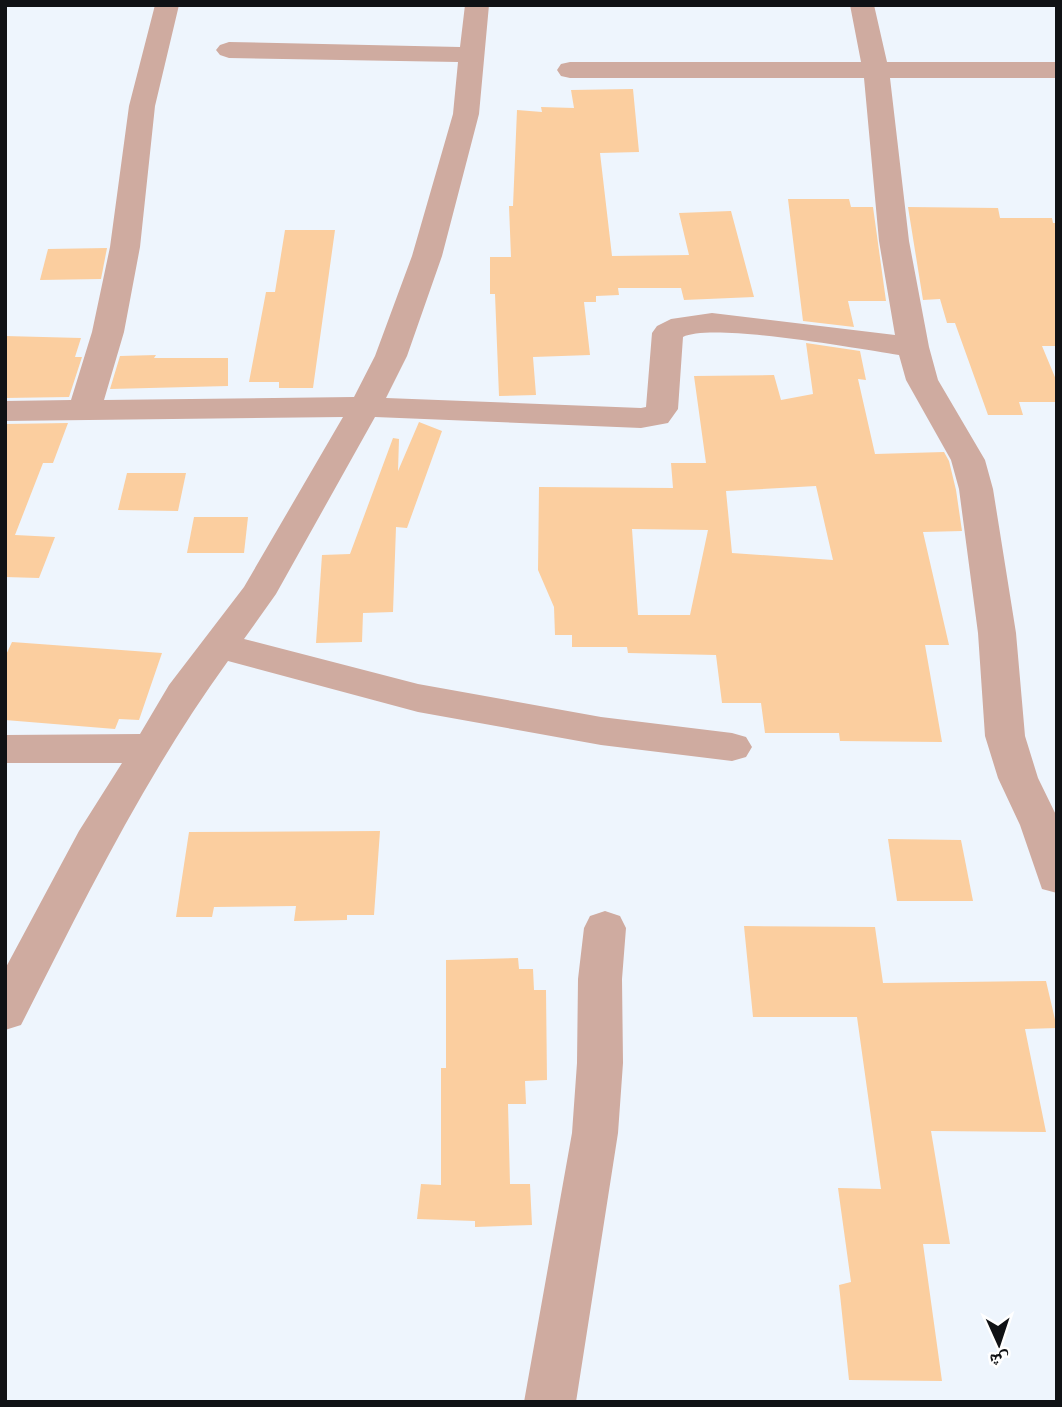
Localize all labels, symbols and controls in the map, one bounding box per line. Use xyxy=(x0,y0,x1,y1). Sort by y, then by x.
north arrow xyxy=(964,1309,1034,1379)
text: ش xyxy=(989,1348,1011,1372)

